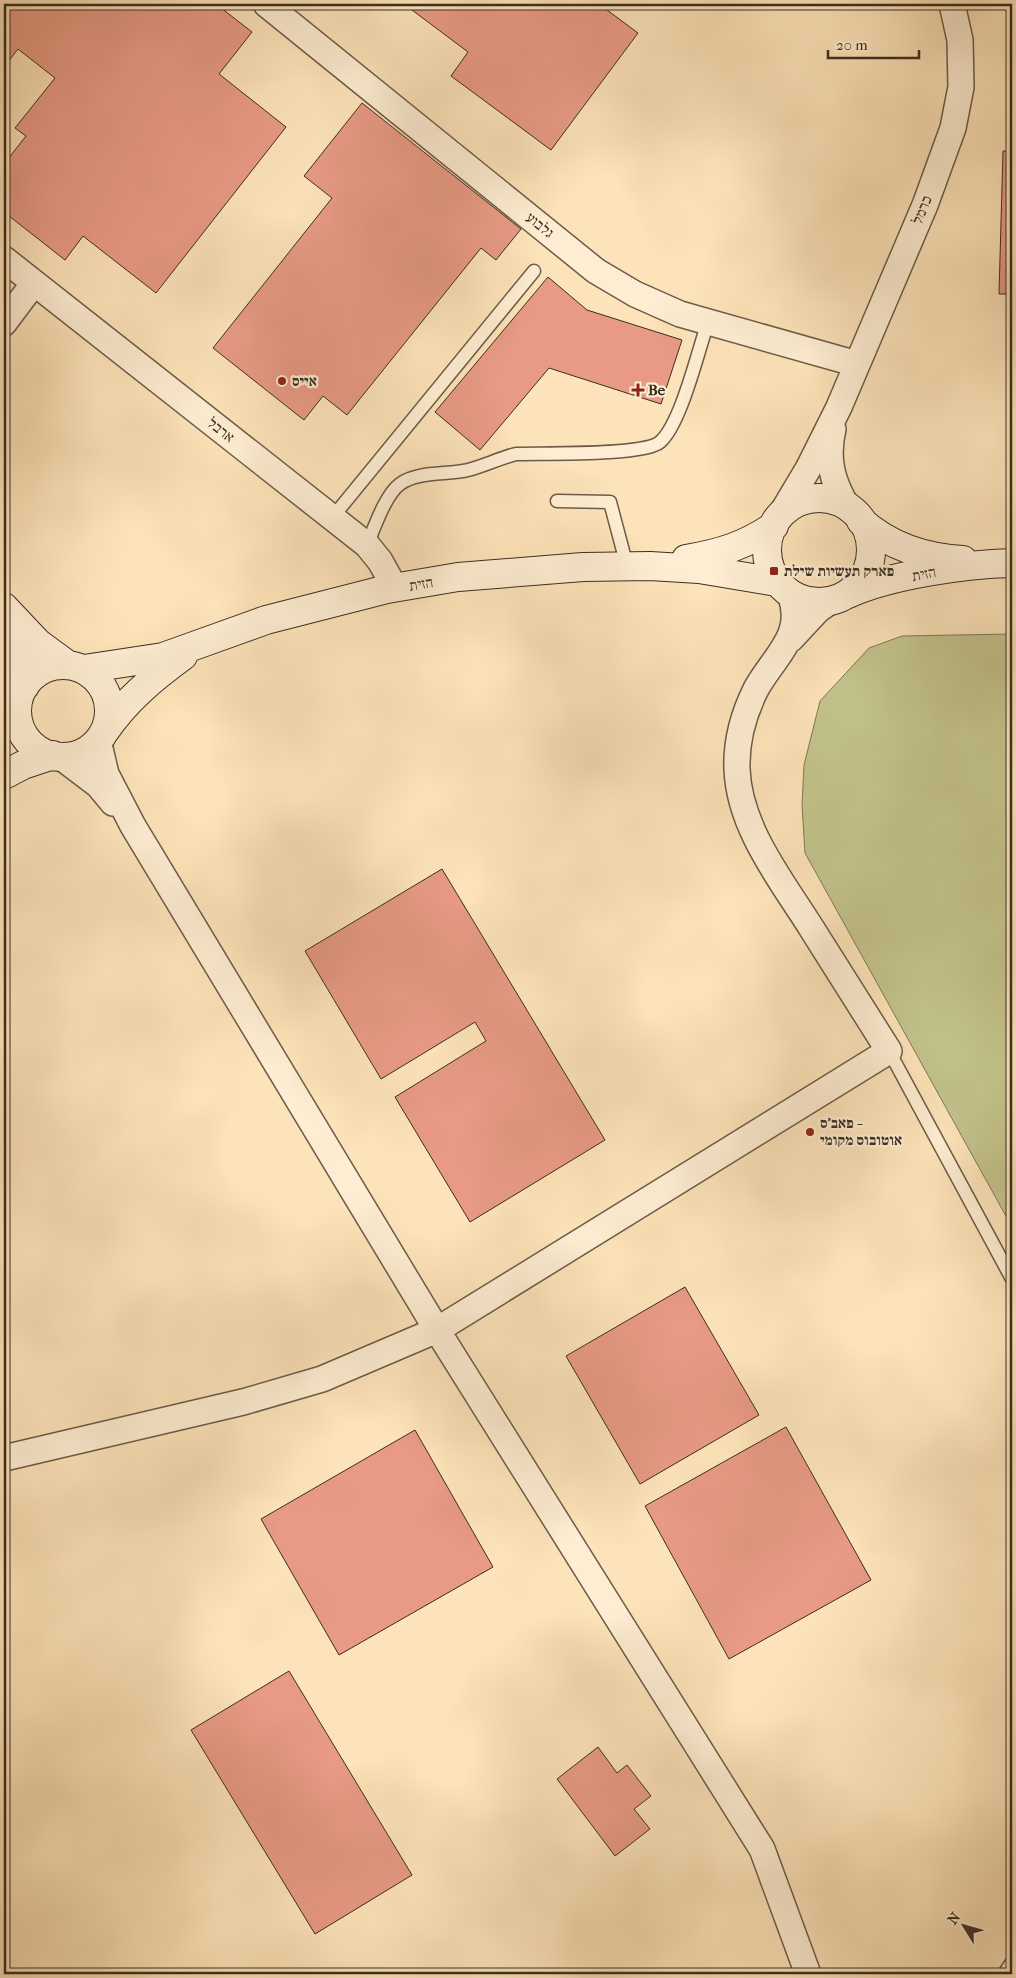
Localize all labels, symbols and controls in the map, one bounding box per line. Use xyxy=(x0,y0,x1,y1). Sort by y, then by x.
scale bar xyxy=(828,28,920,60)
text: 20 m xyxy=(836,36,868,54)
street label: כרמל xyxy=(908,193,936,227)
street label: גלבוע xyxy=(522,208,558,242)
place label: אייס xyxy=(292,372,317,390)
marker: אייס xyxy=(276,375,288,387)
place label: Be xyxy=(648,381,666,399)
marker: Be xyxy=(632,384,644,396)
street label: ארבל xyxy=(204,414,238,446)
place label: פארק תעשיות שילת xyxy=(784,562,894,580)
street label: הזית xyxy=(910,563,938,585)
marker: פארק תעשיות שילת xyxy=(768,565,780,577)
street label: הזית xyxy=(408,573,434,595)
place label: פאב'ס - אוטובוס מקומי xyxy=(820,1114,902,1149)
marker: פאב'ס - אוטובוס מקומי xyxy=(804,1126,816,1138)
north arrow xyxy=(938,1900,988,1950)
text: N xyxy=(944,1909,964,1928)

